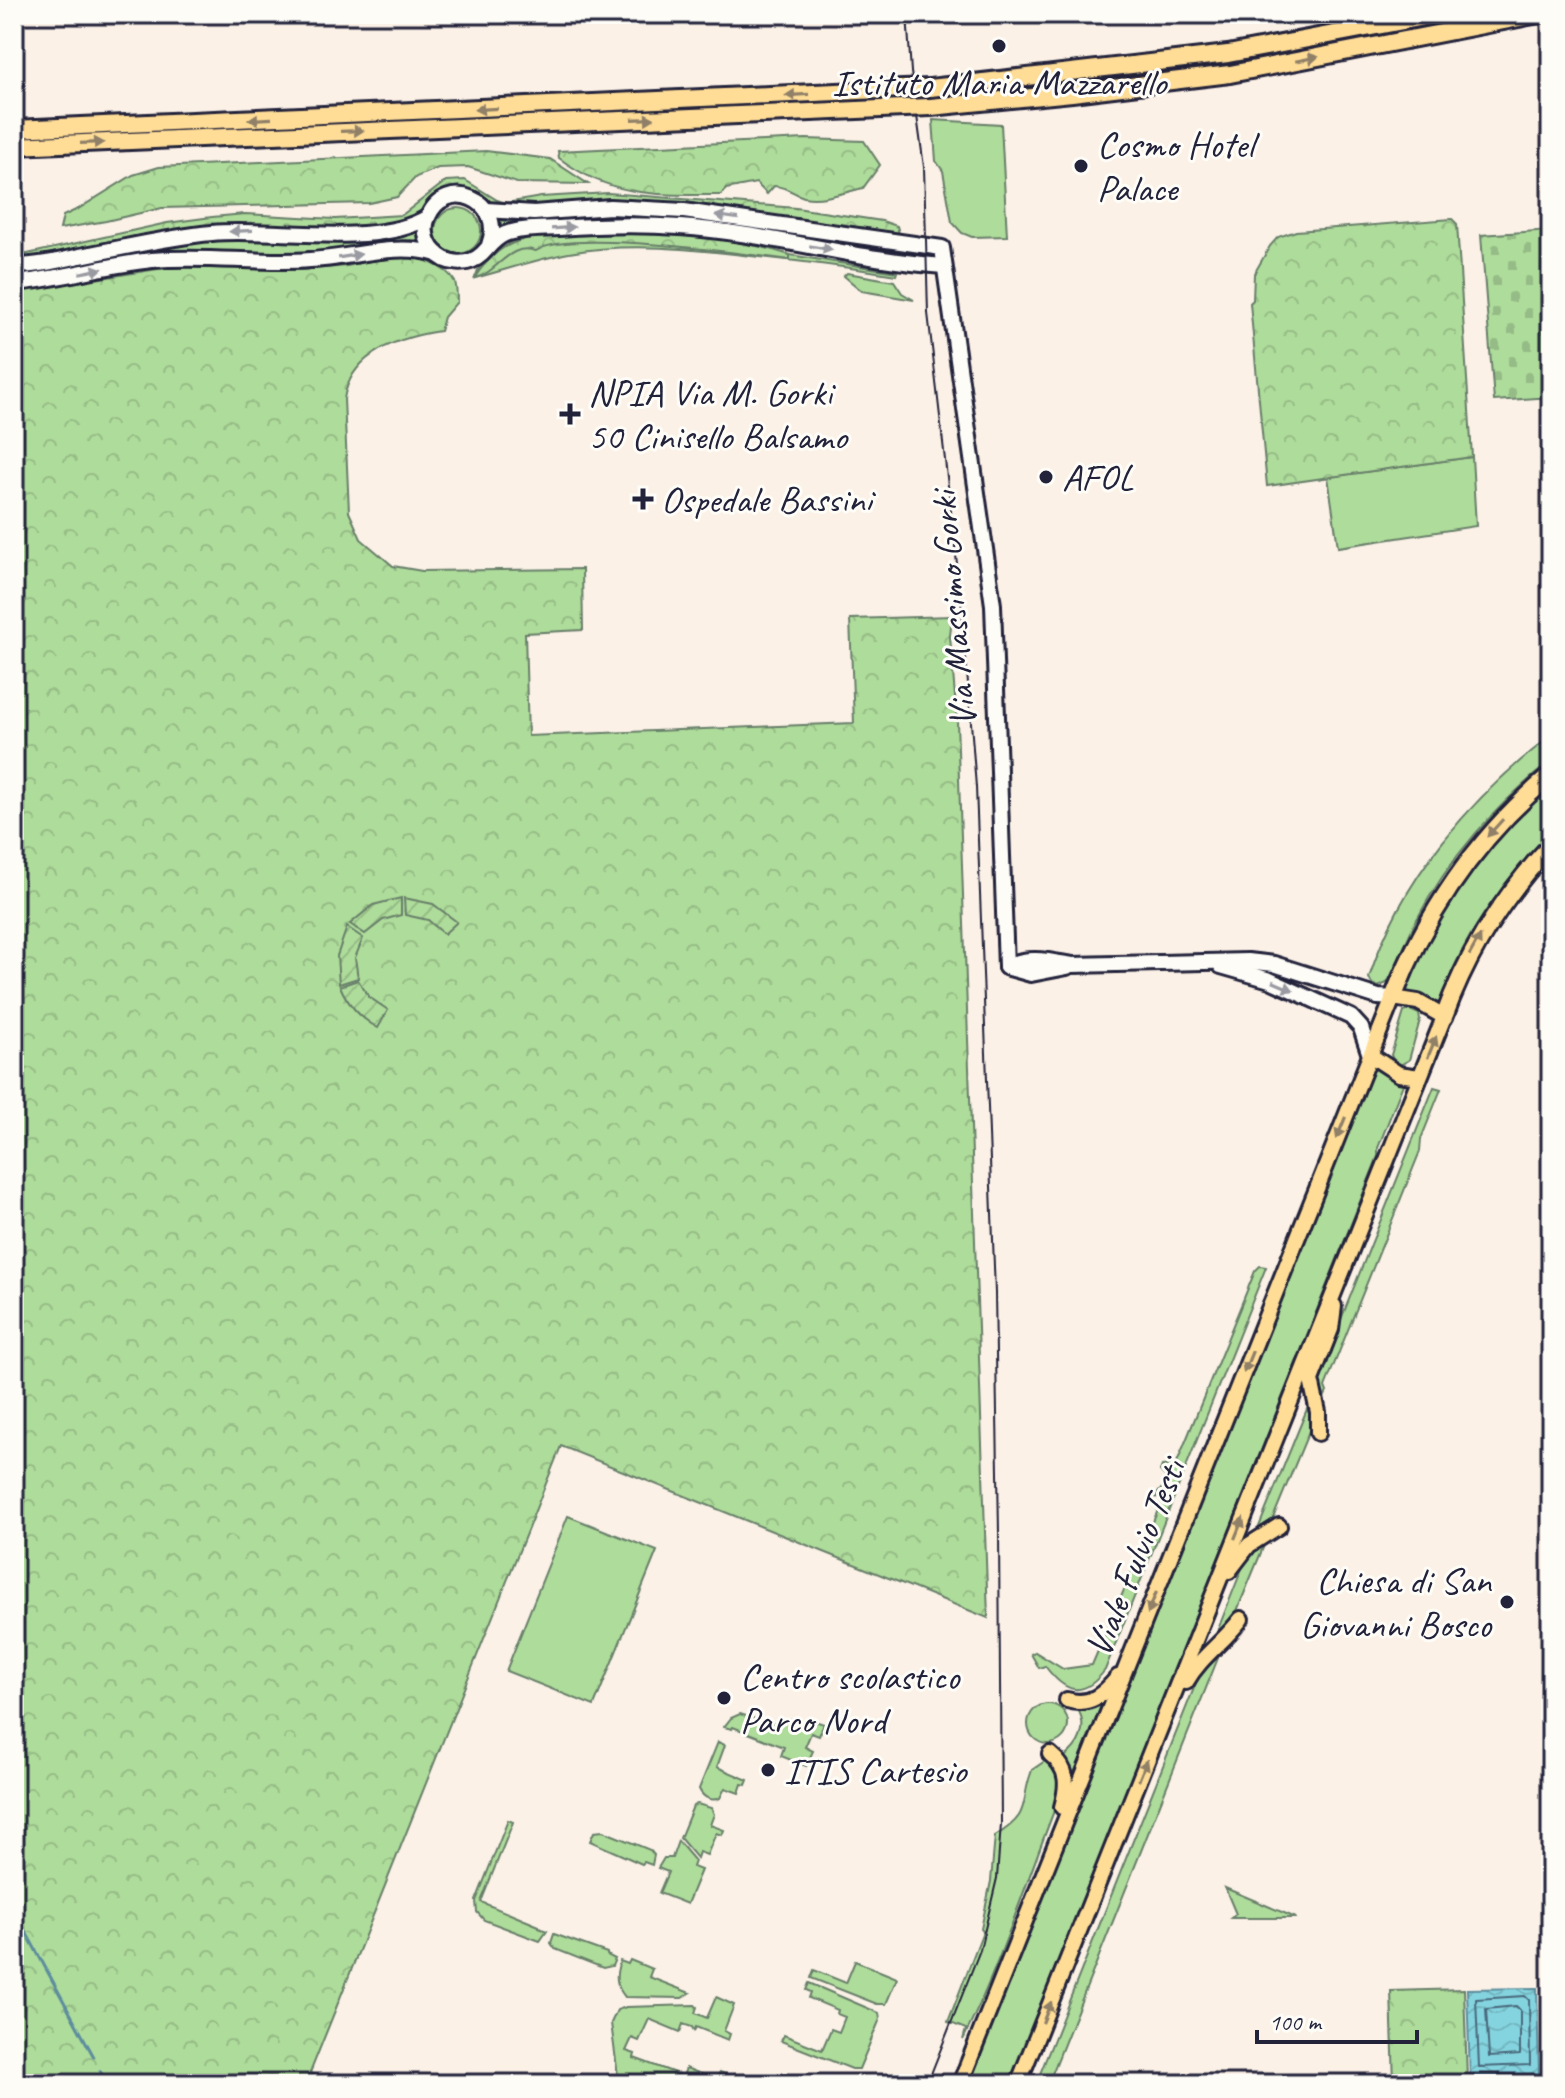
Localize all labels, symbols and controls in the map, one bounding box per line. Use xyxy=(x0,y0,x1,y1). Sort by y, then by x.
marker: Istituto Maria Mazzarello xyxy=(990,37,1008,55)
one-way arrow xyxy=(1295,53,1320,65)
place label: Istituto Maria Mazzarello xyxy=(832,59,1169,106)
one-way arrow xyxy=(784,88,809,101)
one-way arrow xyxy=(473,103,498,116)
one-way arrow xyxy=(631,112,656,125)
one-way arrow xyxy=(247,113,272,126)
place label: Cosmo Hotel Palace xyxy=(1097,121,1260,212)
one-way arrow xyxy=(340,125,365,138)
one-way arrow xyxy=(80,136,105,149)
marker: Cosmo Hotel Palace xyxy=(1072,157,1090,175)
one-way arrow xyxy=(714,210,739,223)
one-way arrow xyxy=(551,221,576,234)
one-way arrow xyxy=(228,225,253,238)
one-way arrow xyxy=(809,242,834,255)
one-way arrow xyxy=(337,249,362,262)
one-way arrow xyxy=(79,264,104,276)
place label: NPIA Via M. Gorki 50 Cinisello Balsamo xyxy=(588,369,849,460)
marker: NPIA Via M. Gorki 50 Cinisello Balsamo xyxy=(559,403,581,425)
place label: AFOL xyxy=(1062,454,1134,501)
marker: AFOL xyxy=(1037,468,1055,486)
place label: Ospedale Bassini xyxy=(661,476,877,523)
street label: Via Massimo Gorki xyxy=(919,485,987,729)
marker: Ospedale Bassini xyxy=(632,488,654,510)
one-way arrow xyxy=(1486,819,1504,838)
one-way arrow xyxy=(1469,934,1482,957)
one-way arrow xyxy=(1271,980,1295,993)
one-way arrow xyxy=(1425,1035,1438,1059)
one-way arrow xyxy=(1334,1116,1347,1140)
one-way arrow xyxy=(1241,1350,1254,1374)
street label: Viale Fulvio Testi xyxy=(1074,1449,1197,1663)
one-way arrow xyxy=(1233,1516,1246,1540)
place label: Chiesa di San Giovanni Bosco xyxy=(1300,1557,1493,1648)
one-way arrow xyxy=(1145,1591,1158,1615)
marker: Chiesa di San Giovanni Bosco xyxy=(1498,1593,1516,1611)
place label: Centro scolastico Parco Nord xyxy=(740,1653,961,1744)
marker: Centro scolastico Parco Nord xyxy=(715,1689,733,1707)
place label: ITIS Cartesio xyxy=(784,1747,969,1794)
one-way arrow xyxy=(1137,1758,1150,1782)
marker: ITIS Cartesio xyxy=(759,1761,777,1779)
scale bar xyxy=(1257,1994,1417,2044)
one-way arrow xyxy=(1041,2000,1054,2024)
text: 100 m xyxy=(1269,2007,1323,2037)

